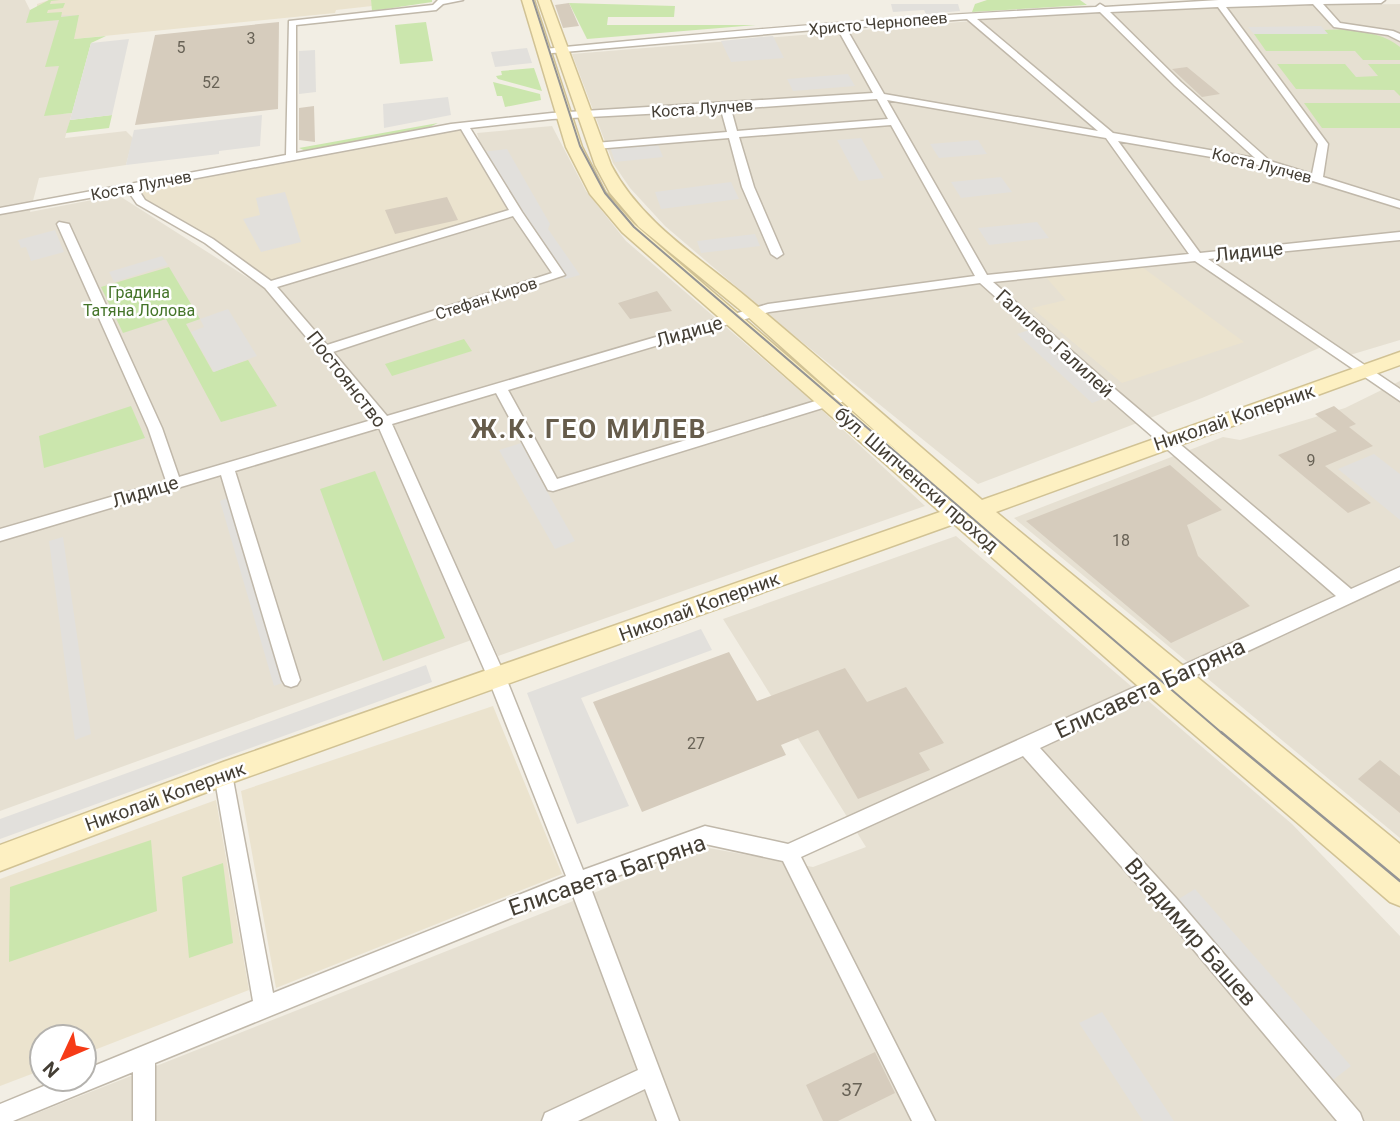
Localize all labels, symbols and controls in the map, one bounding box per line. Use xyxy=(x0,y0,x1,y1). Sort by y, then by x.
street label: Христо Чернопеев xyxy=(808,8,948,39)
house number: 3 xyxy=(247,29,256,48)
house number: 5 xyxy=(177,38,186,57)
house number: 52 xyxy=(202,73,220,92)
street label: Коста Лулчев xyxy=(651,95,754,122)
street label: Коста Лулчев xyxy=(1210,144,1314,187)
street label: Коста Лулчев xyxy=(89,166,193,205)
street label: Лидице xyxy=(1214,236,1284,266)
street label: Стефан Киров xyxy=(433,273,540,324)
park label: Градина Татяна Лолова xyxy=(83,283,195,320)
street label: Галилео Галилей xyxy=(991,285,1118,402)
street label: Лидице xyxy=(653,311,725,352)
street label: Постоянство xyxy=(302,326,391,432)
street label: Николай Коперник xyxy=(1151,379,1318,456)
street label: бул. Шипченски проход xyxy=(830,402,1003,557)
district label: Ж.К. ГЕО МИЛЕВ xyxy=(471,414,707,444)
house number: 9 xyxy=(1307,451,1316,470)
street label: Лидице xyxy=(109,471,181,512)
house number: 18 xyxy=(1112,531,1130,550)
street label: Николай Коперник xyxy=(616,567,783,646)
street label: Елисавета Багряна xyxy=(1051,633,1249,744)
house number: 27 xyxy=(687,734,705,753)
street label: Николай Коперник xyxy=(82,757,249,836)
street label: Елисавета Багряна xyxy=(505,829,709,922)
street label: Владимир Башев xyxy=(1119,853,1262,1012)
north arrow xyxy=(28,1023,98,1093)
text: N xyxy=(38,1057,64,1082)
house number: 37 xyxy=(841,1078,863,1101)

